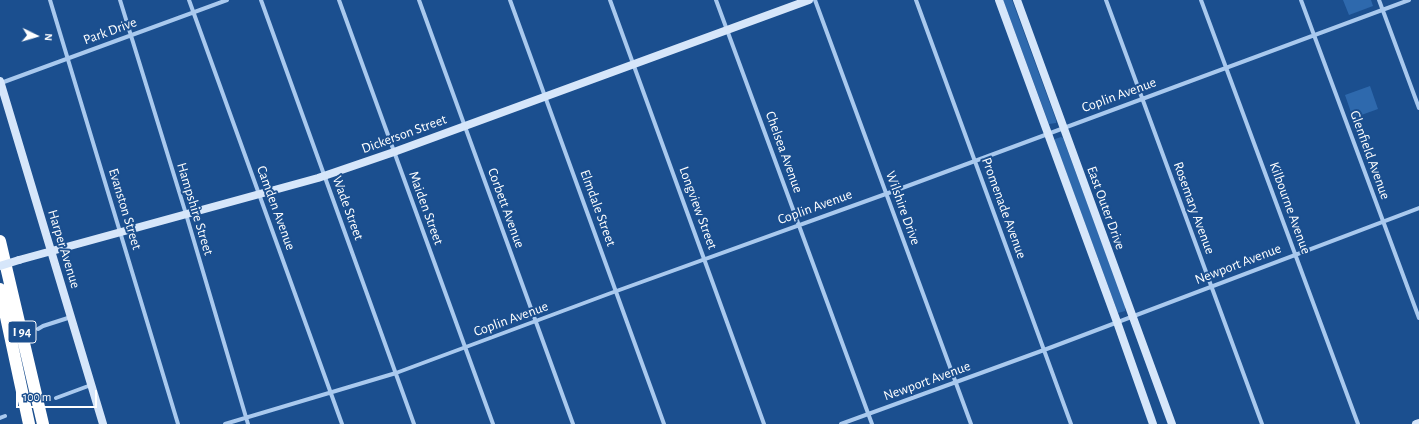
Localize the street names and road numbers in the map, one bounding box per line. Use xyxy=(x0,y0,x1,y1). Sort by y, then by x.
street label: Park Drive xyxy=(81,14,139,48)
street label: Coplin Avenue xyxy=(1079,74,1159,116)
street label: Glenfield Avenue xyxy=(1346,108,1394,202)
street label: Chelsea Avenue xyxy=(761,109,807,195)
street label: Dickerson Street xyxy=(359,111,449,157)
street label: Promenade Avenue xyxy=(978,155,1030,261)
street label: Rosemary Avenue xyxy=(1170,160,1218,256)
street label: Kilbourne Avenue xyxy=(1266,160,1314,256)
street label: Hampshire Street xyxy=(173,161,217,257)
street label: Camden Avenue xyxy=(253,163,299,253)
street label: Longview Street xyxy=(675,164,721,252)
street label: East Outer Drive xyxy=(1083,164,1129,252)
street label: Evanston Street xyxy=(105,166,145,252)
street label: Corbett Avenue xyxy=(484,166,528,250)
street label: Elmdale Street xyxy=(576,167,620,249)
street label: Maiden Street xyxy=(405,169,447,247)
street label: Wilshire Drive xyxy=(882,169,924,247)
street label: Wade Street xyxy=(329,174,367,242)
street label: Coplin Avenue xyxy=(775,186,855,228)
street label: Harper Avenue xyxy=(44,208,84,290)
street label: Newport Avenue xyxy=(1192,240,1284,288)
street label: Coplin Avenue xyxy=(471,298,551,340)
road number: I 94 xyxy=(8,321,36,343)
street label: Newport Avenue xyxy=(881,358,973,404)

